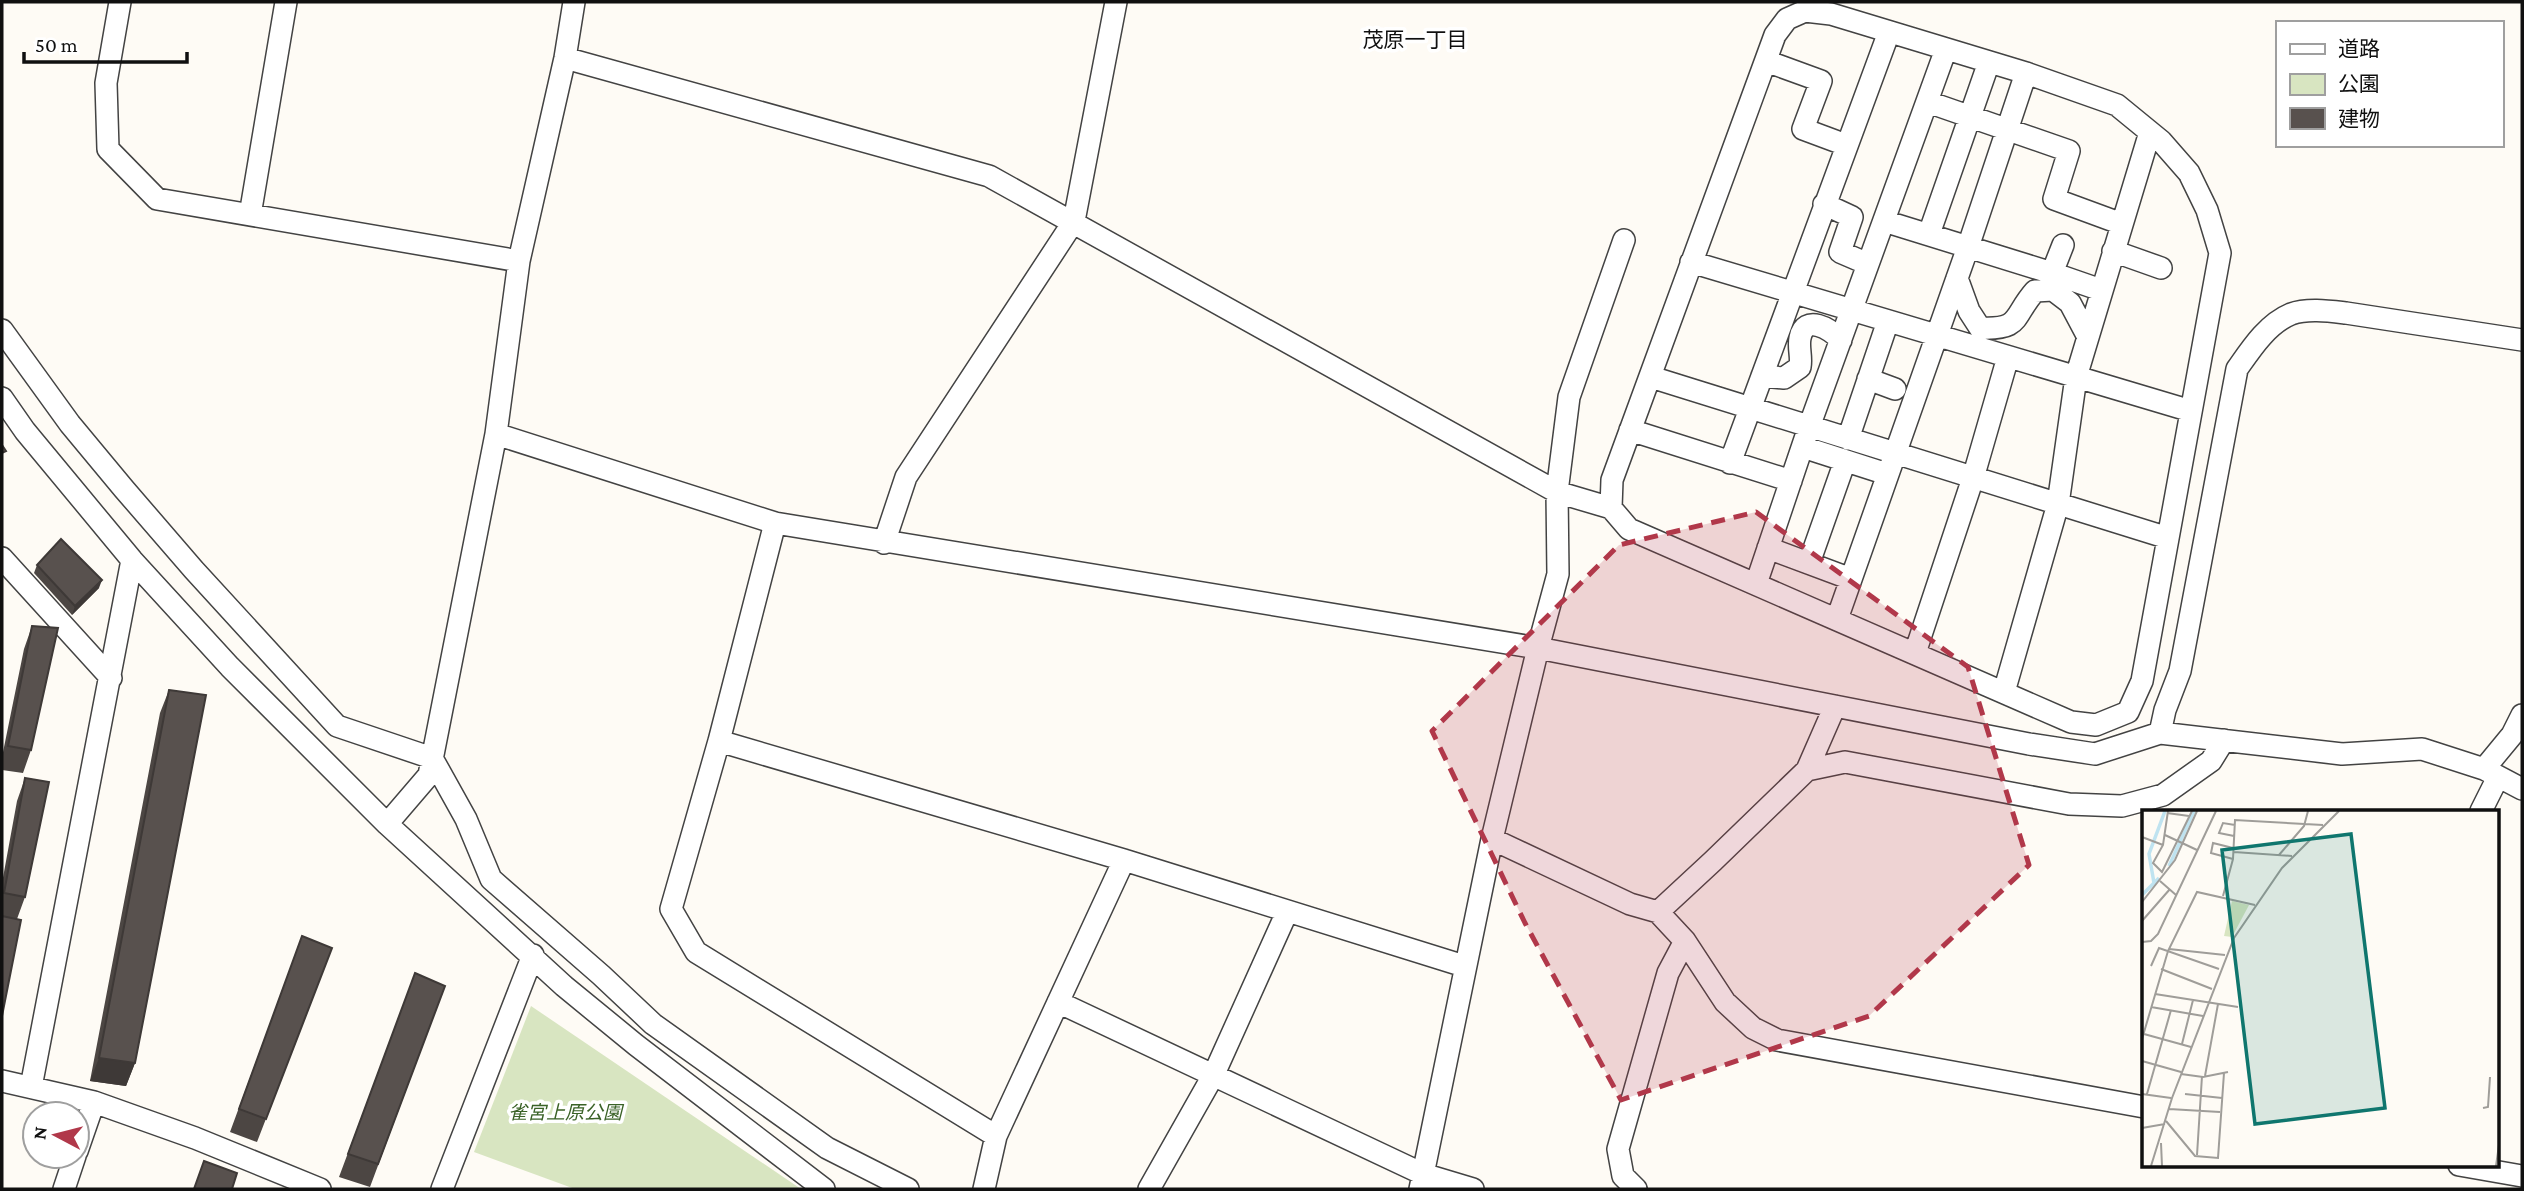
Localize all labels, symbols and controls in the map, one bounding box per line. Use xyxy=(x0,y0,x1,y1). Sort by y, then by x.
scale bar xyxy=(24,21,187,65)
legend xyxy=(2276,21,2503,147)
district label: 茂原一丁目 xyxy=(1363,28,1468,52)
text: 50 m xyxy=(35,33,78,57)
text: 道路 xyxy=(2338,37,2380,61)
text: 公園 xyxy=(2338,72,2380,96)
text: 建物 xyxy=(2338,107,2380,131)
inset map xyxy=(2142,810,2500,1166)
north arrow xyxy=(21,1100,91,1170)
park label: 雀宮上原公園 xyxy=(508,1102,625,1123)
text: N xyxy=(28,1125,51,1141)

